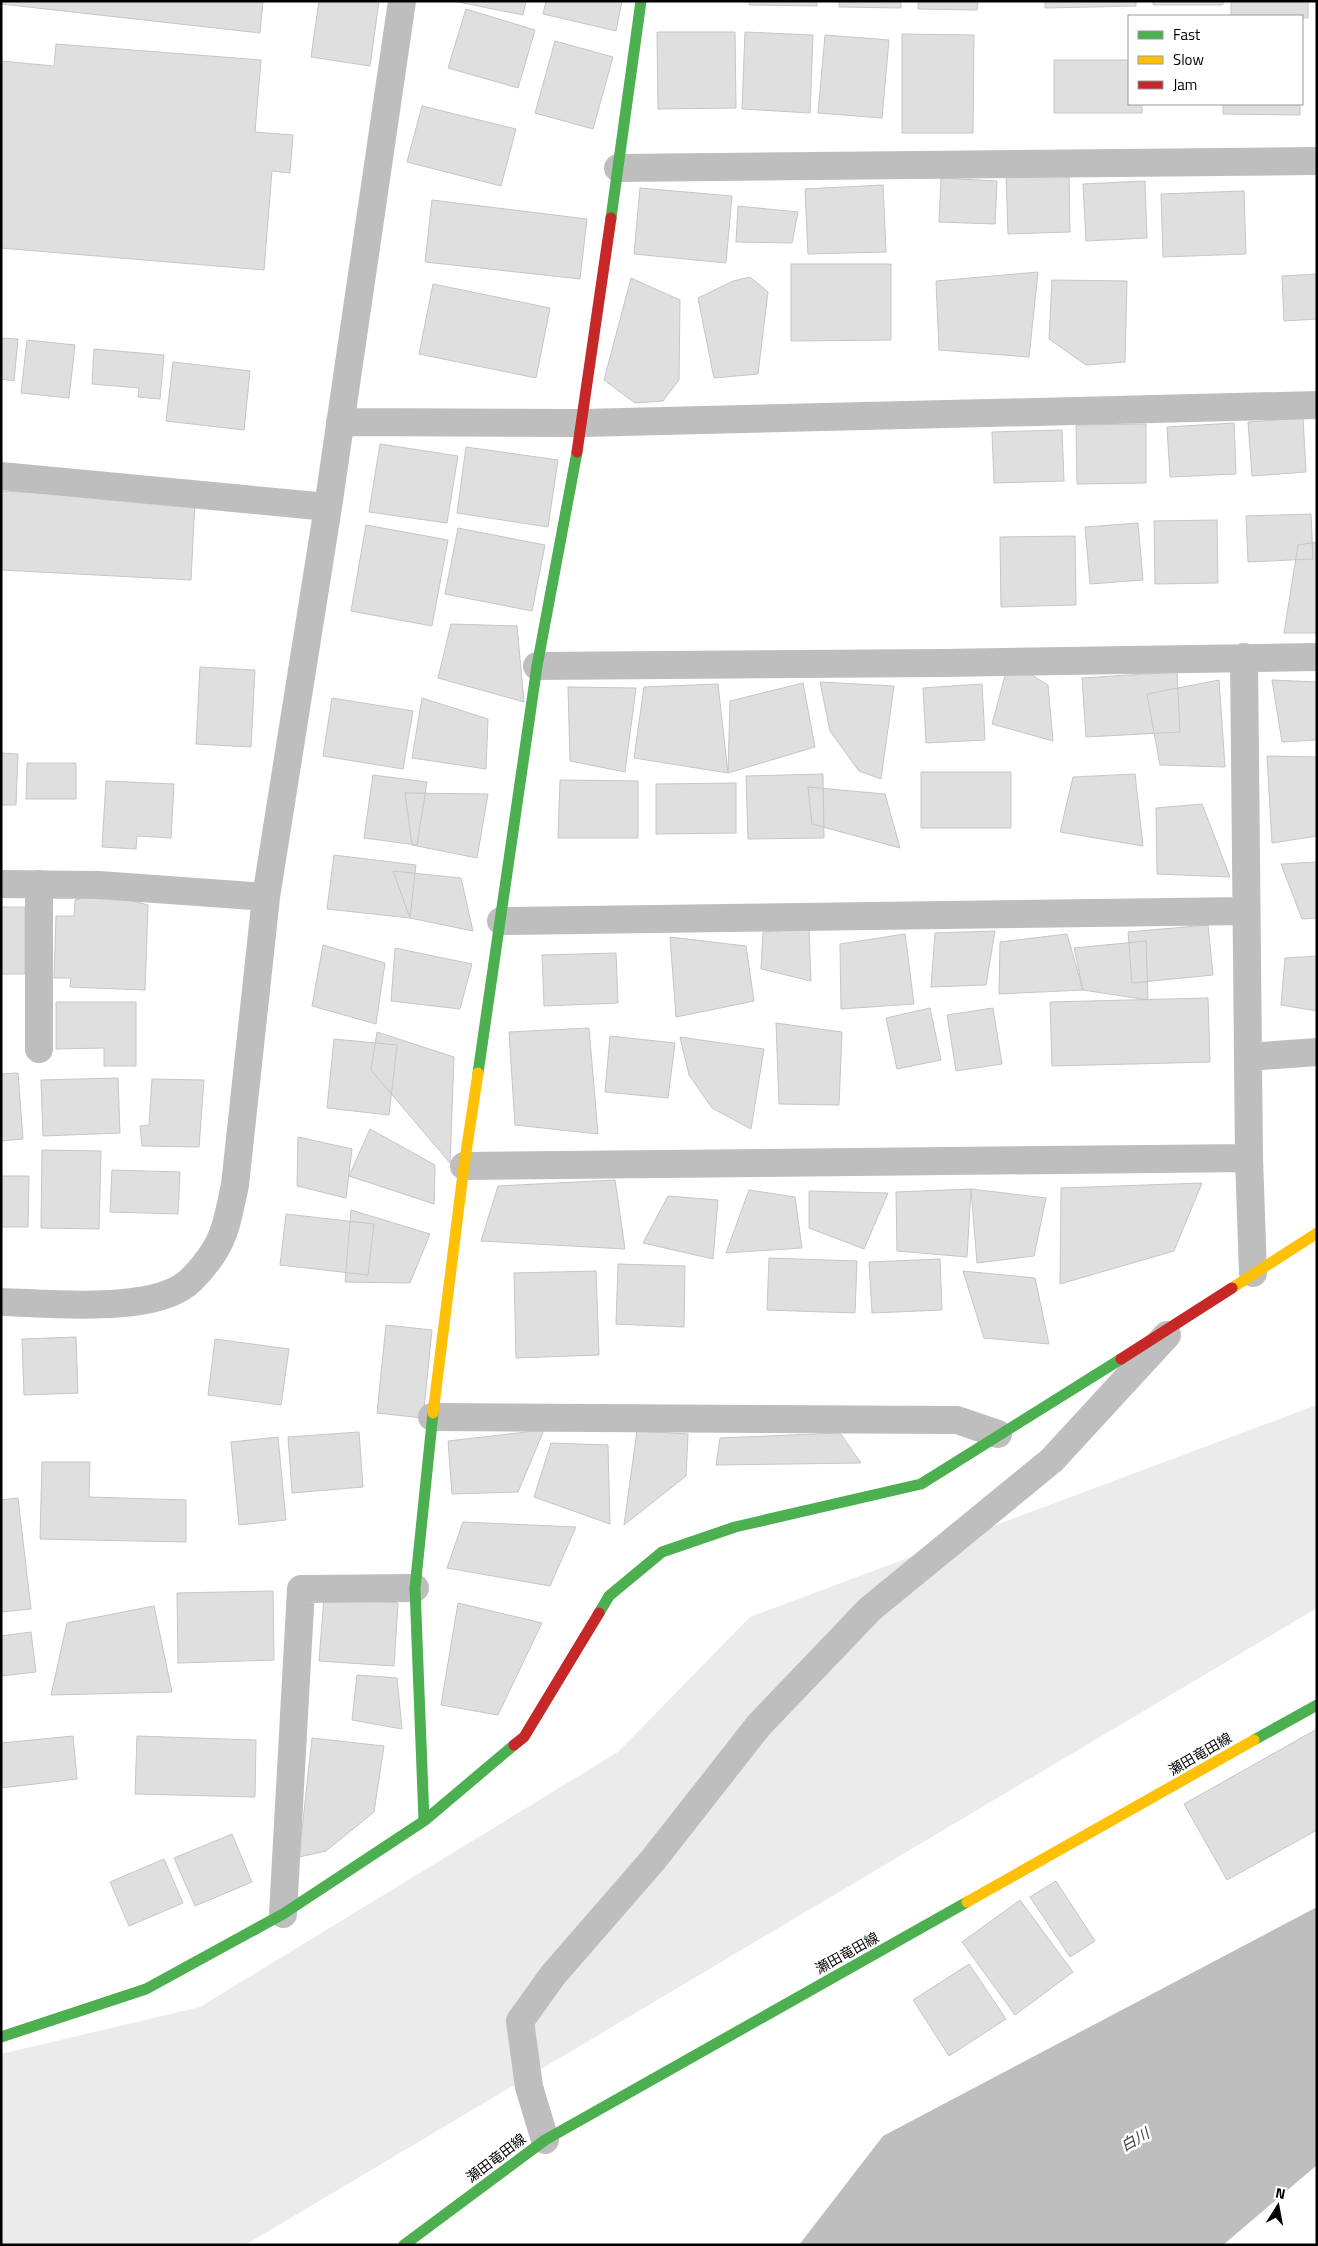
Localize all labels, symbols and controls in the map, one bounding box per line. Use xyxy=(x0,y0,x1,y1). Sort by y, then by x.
legend xyxy=(1128,15,1303,105)
text: Fast xyxy=(1173,23,1201,46)
text: Slow xyxy=(1173,48,1204,71)
text: Jam xyxy=(1173,73,1197,96)
street label: 瀬田竜田線 xyxy=(1164,1727,1235,1780)
street label: 瀬田竜田線 xyxy=(811,1926,882,1979)
water label: 白川 xyxy=(1116,2121,1155,2157)
street label: 瀬田竜田線 xyxy=(461,2128,530,2187)
north arrow xyxy=(1253,2181,1303,2231)
text: N xyxy=(1274,2182,1287,2204)

